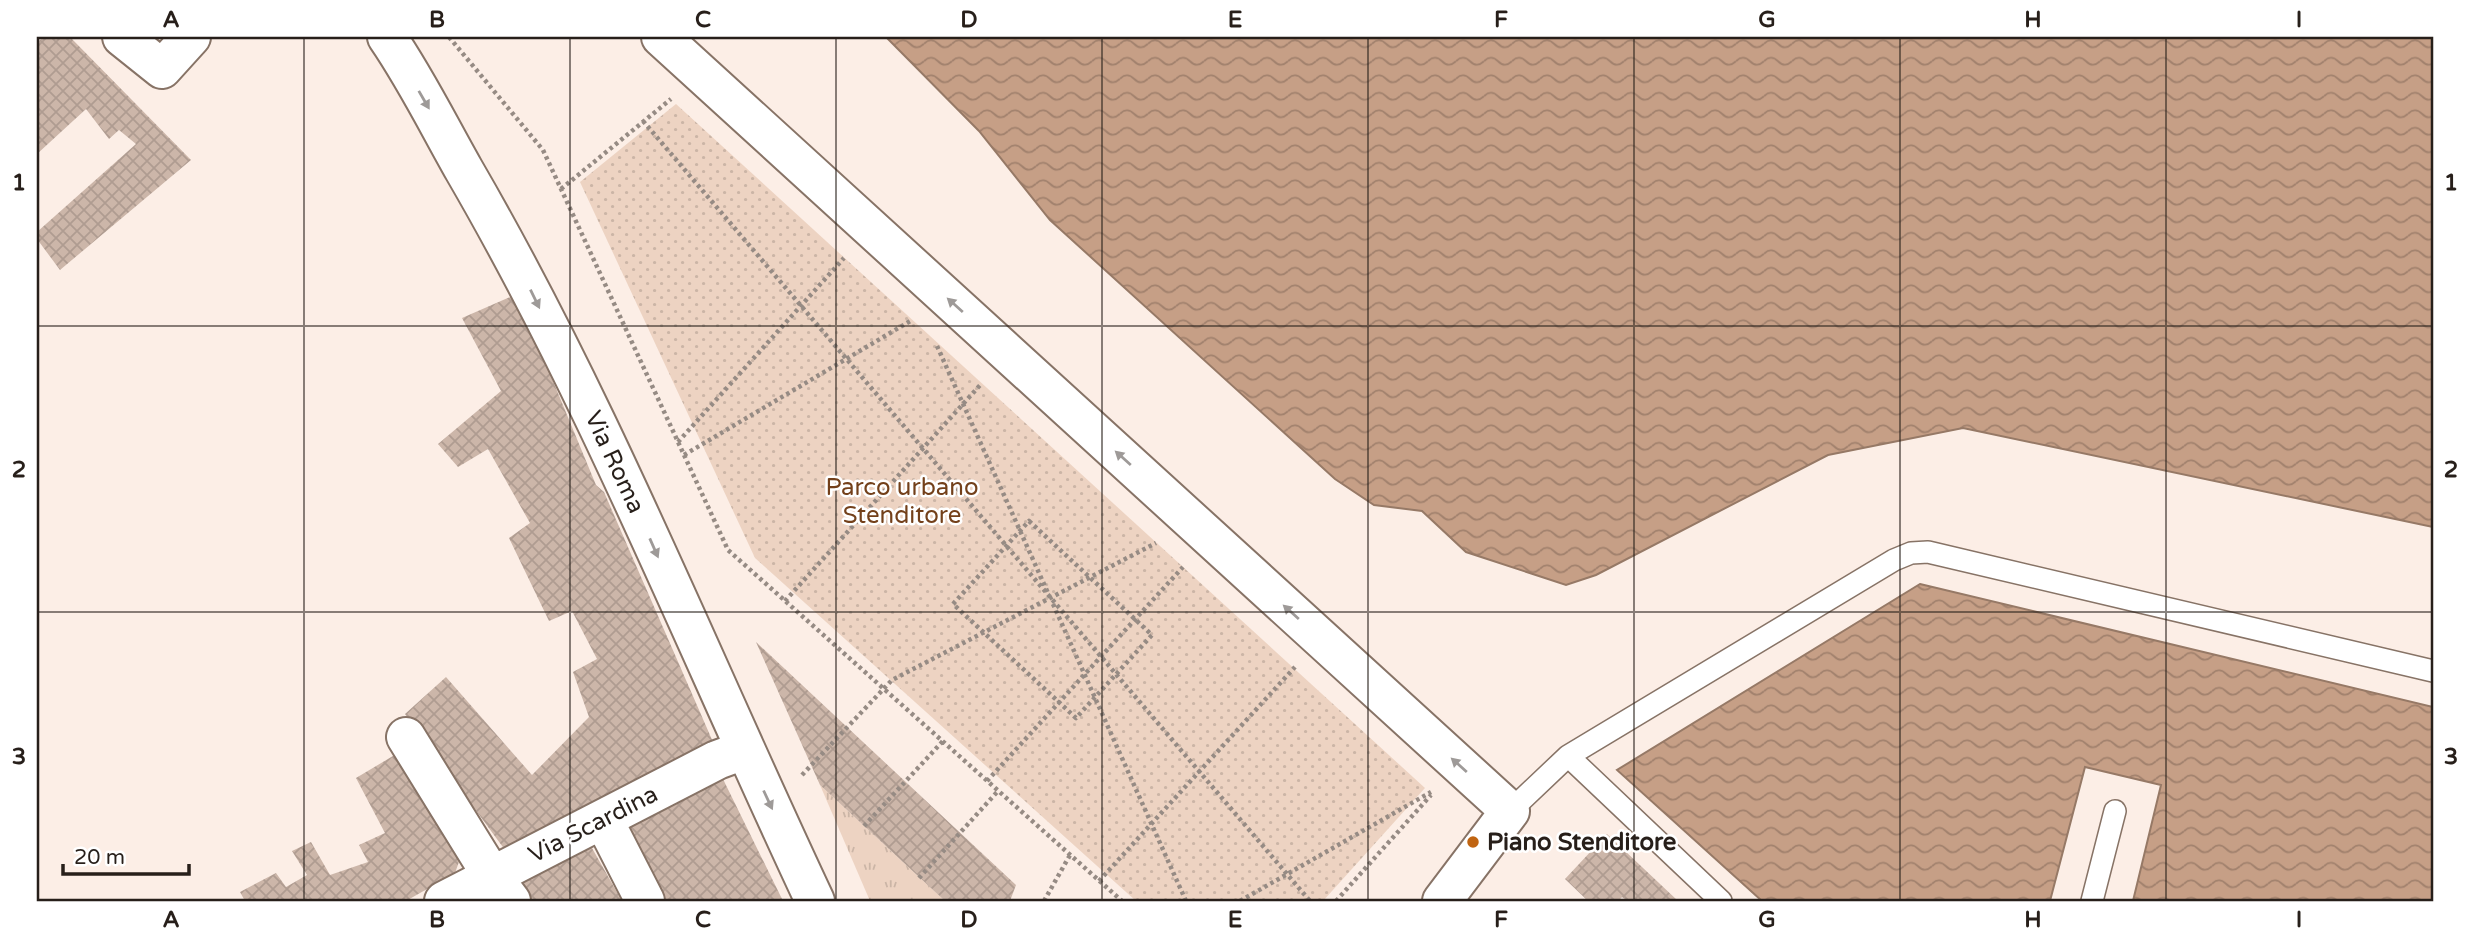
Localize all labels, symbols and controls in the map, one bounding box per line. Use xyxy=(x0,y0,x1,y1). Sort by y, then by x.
text: A xyxy=(162,6,180,34)
text: B xyxy=(429,6,445,34)
text: C xyxy=(695,6,711,34)
text: D xyxy=(960,6,978,34)
text: E xyxy=(1228,6,1242,34)
text: F xyxy=(1494,6,1508,34)
text: G xyxy=(1758,6,1776,34)
text: H xyxy=(2024,6,2042,34)
text: I xyxy=(2296,6,2302,34)
one-way arrow xyxy=(418,90,430,110)
text: 1 xyxy=(12,169,26,197)
text: 1 xyxy=(2444,169,2458,197)
one-way arrow xyxy=(529,288,541,309)
one-way arrow xyxy=(946,297,964,313)
street label: Via Roma xyxy=(578,407,651,518)
one-way arrow xyxy=(1115,451,1132,467)
text: 2 xyxy=(12,456,26,484)
text: 2 xyxy=(2444,456,2458,484)
park label: Parco urbano Stenditore xyxy=(826,473,979,530)
one-way arrow xyxy=(648,538,660,558)
one-way arrow xyxy=(1283,604,1300,620)
text: 3 xyxy=(12,743,26,771)
text: 3 xyxy=(2444,743,2458,771)
one-way arrow xyxy=(1451,757,1468,773)
street label: Via Scardina xyxy=(524,779,663,869)
one-way arrow xyxy=(762,790,773,810)
place label: Piano Stenditore xyxy=(1487,828,1677,857)
scale bar xyxy=(63,833,189,877)
marker: Piano Stenditore xyxy=(1465,834,1481,850)
text: 20 m xyxy=(74,845,125,870)
text: A xyxy=(162,906,180,934)
text: B xyxy=(429,906,445,934)
text: C xyxy=(695,906,711,934)
text: D xyxy=(960,906,978,934)
text: E xyxy=(1228,906,1242,934)
text: F xyxy=(1494,906,1508,934)
text: G xyxy=(1758,906,1776,934)
text: H xyxy=(2024,906,2042,934)
text: I xyxy=(2296,906,2302,934)

